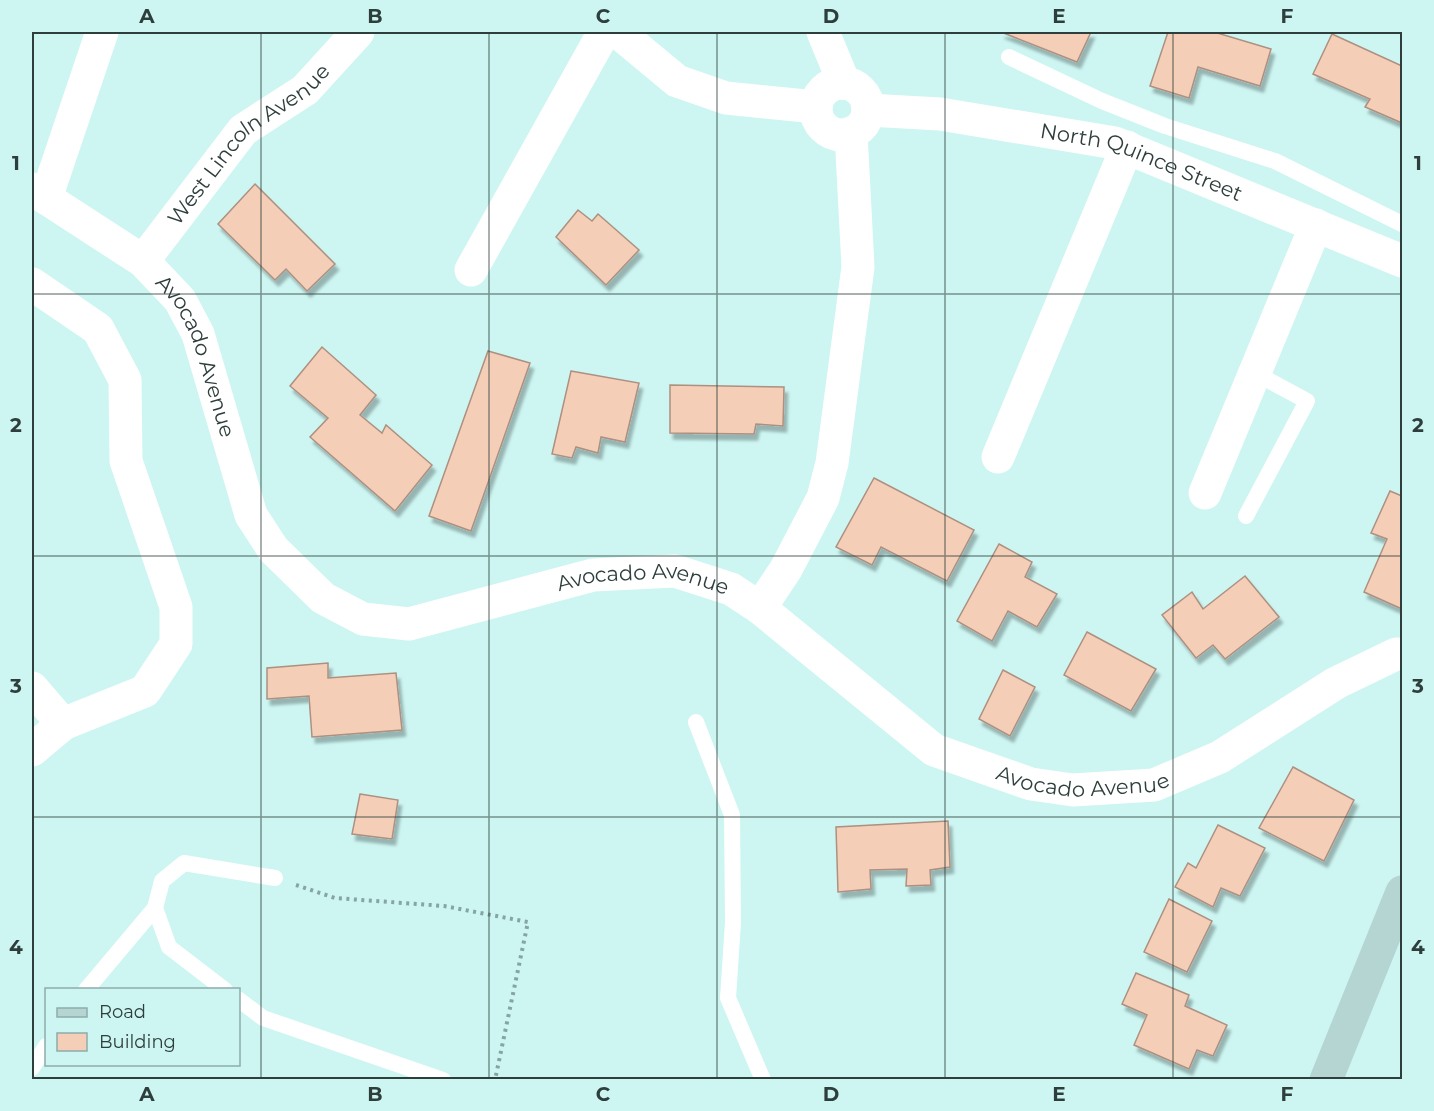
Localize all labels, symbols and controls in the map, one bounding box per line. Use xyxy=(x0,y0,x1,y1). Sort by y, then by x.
text: A xyxy=(138,4,155,28)
text: B xyxy=(367,4,383,28)
text: C xyxy=(596,4,611,28)
text: D xyxy=(823,4,839,28)
text: E xyxy=(1052,4,1066,28)
text: F xyxy=(1281,4,1294,28)
street label: West Lincoln Avenue xyxy=(162,58,335,230)
street label: North Quince Street xyxy=(1038,118,1246,206)
text: 1 xyxy=(12,151,20,175)
text: 1 xyxy=(1414,151,1422,175)
street label: Avocado Avenue xyxy=(151,270,241,440)
text: 2 xyxy=(10,413,22,437)
text: 2 xyxy=(1412,413,1424,437)
street label: Avocado Avenue xyxy=(554,558,732,600)
text: 3 xyxy=(9,674,22,698)
text: 3 xyxy=(1411,674,1424,698)
street label: Avocado Avenue xyxy=(993,760,1173,802)
text: 4 xyxy=(9,935,23,959)
text: 4 xyxy=(1411,935,1425,959)
legend xyxy=(45,988,240,1066)
text: Road xyxy=(99,1001,146,1023)
text: Building xyxy=(99,1031,176,1053)
text: A xyxy=(138,1082,155,1106)
text: B xyxy=(367,1082,383,1106)
text: C xyxy=(596,1082,611,1106)
text: D xyxy=(823,1082,839,1106)
text: E xyxy=(1052,1082,1066,1106)
text: F xyxy=(1281,1082,1294,1106)

